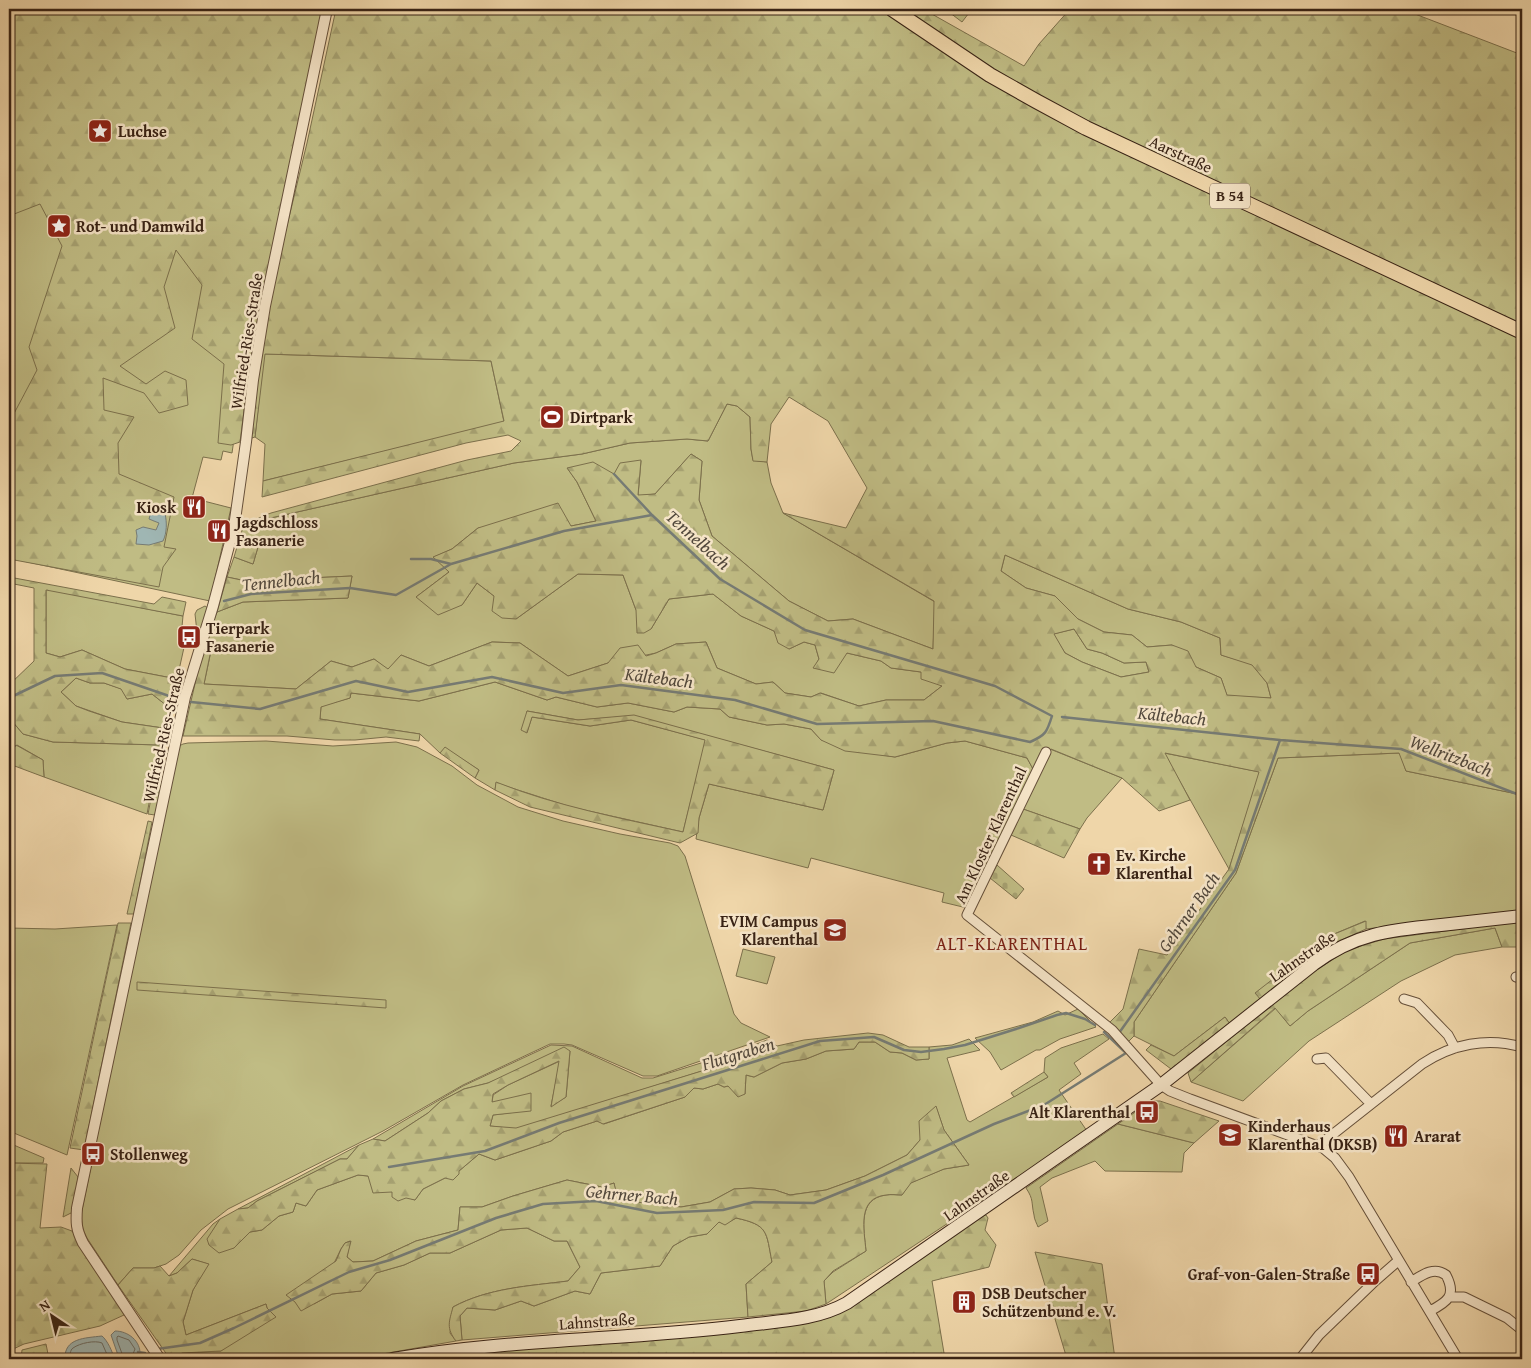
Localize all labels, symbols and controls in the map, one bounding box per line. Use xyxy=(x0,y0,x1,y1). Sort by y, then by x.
place icon: Luchse xyxy=(87,118,113,144)
place label: Luchse xyxy=(118,119,167,143)
street label: Aarstraße xyxy=(1146,129,1216,179)
road number: B 54 xyxy=(1210,184,1250,208)
place icon: Rot- und Damwild xyxy=(46,213,72,239)
place label: Rot- und Damwild xyxy=(76,214,205,238)
street label: Wilfried-Ries-Straße xyxy=(223,271,269,411)
sports icon: Dirtpark xyxy=(539,404,565,430)
place label: Dirtpark xyxy=(570,405,633,429)
restaurant icon: Kiosk xyxy=(181,494,207,520)
place label: Kiosk xyxy=(136,495,177,519)
water label: Tennelbach xyxy=(660,503,737,576)
place label: Jagdschloss Fasanerie xyxy=(233,510,318,552)
restaurant icon: Jagdschloss Fasanerie xyxy=(206,518,232,544)
water label: Tennelbach xyxy=(240,563,322,598)
place label: Tierpark Fasanerie xyxy=(206,616,275,658)
bus stop icon: Tierpark Fasanerie xyxy=(176,624,202,650)
water label: Kältebach xyxy=(622,660,695,695)
street label: Wilfried-Ries-Straße xyxy=(136,665,190,805)
water label: Kältebach xyxy=(1136,698,1208,733)
water label: Wellritzbach xyxy=(1406,727,1496,784)
street label: Am Kloster Klarenthal xyxy=(948,762,1033,908)
place label: Ev. Kirche Klarenthal xyxy=(1116,843,1192,885)
church icon: Ev. Kirche Klarenthal xyxy=(1086,851,1112,877)
water label: Gehrner Bach xyxy=(1151,866,1226,957)
place label: EVIM Campus Klarenthal xyxy=(720,909,818,951)
school or university icon: EVIM Campus Klarenthal xyxy=(822,917,848,943)
street label: Lahnstraße xyxy=(1264,924,1340,988)
district label: ALT-KLARENTHAL xyxy=(936,930,1088,957)
water label: Flutgraben xyxy=(697,1030,778,1078)
bus stop icon: Alt Klarenthal xyxy=(1134,1099,1160,1125)
place label: Alt Klarenthal xyxy=(1029,1100,1130,1124)
place label: Kinderhaus Klarenthal (DKSB) xyxy=(1248,1114,1377,1156)
school or university icon: Kinderhaus Klarenthal (DKSB) xyxy=(1217,1122,1243,1148)
restaurant icon: Ararat xyxy=(1383,1123,1409,1149)
place label: Ararat xyxy=(1414,1124,1461,1148)
bus stop icon: Stollenweg xyxy=(80,1141,106,1167)
place label: Stollenweg xyxy=(110,1142,188,1166)
street label: Lahnstraße xyxy=(938,1163,1014,1227)
water label: Gehrner Bach xyxy=(585,1177,679,1212)
bus stop icon: Graf-von-Galen-Straße xyxy=(1355,1261,1381,1287)
place label: Graf-von-Galen-Straße xyxy=(1188,1262,1350,1286)
place label: DSB Deutscher Schützenbund e. V. xyxy=(982,1281,1116,1323)
building icon: DSB Deutscher Schützenbund e. V. xyxy=(951,1289,977,1315)
north arrow xyxy=(28,1290,78,1340)
text: N xyxy=(35,1294,55,1316)
street label: Lahnstraße xyxy=(558,1306,636,1336)

